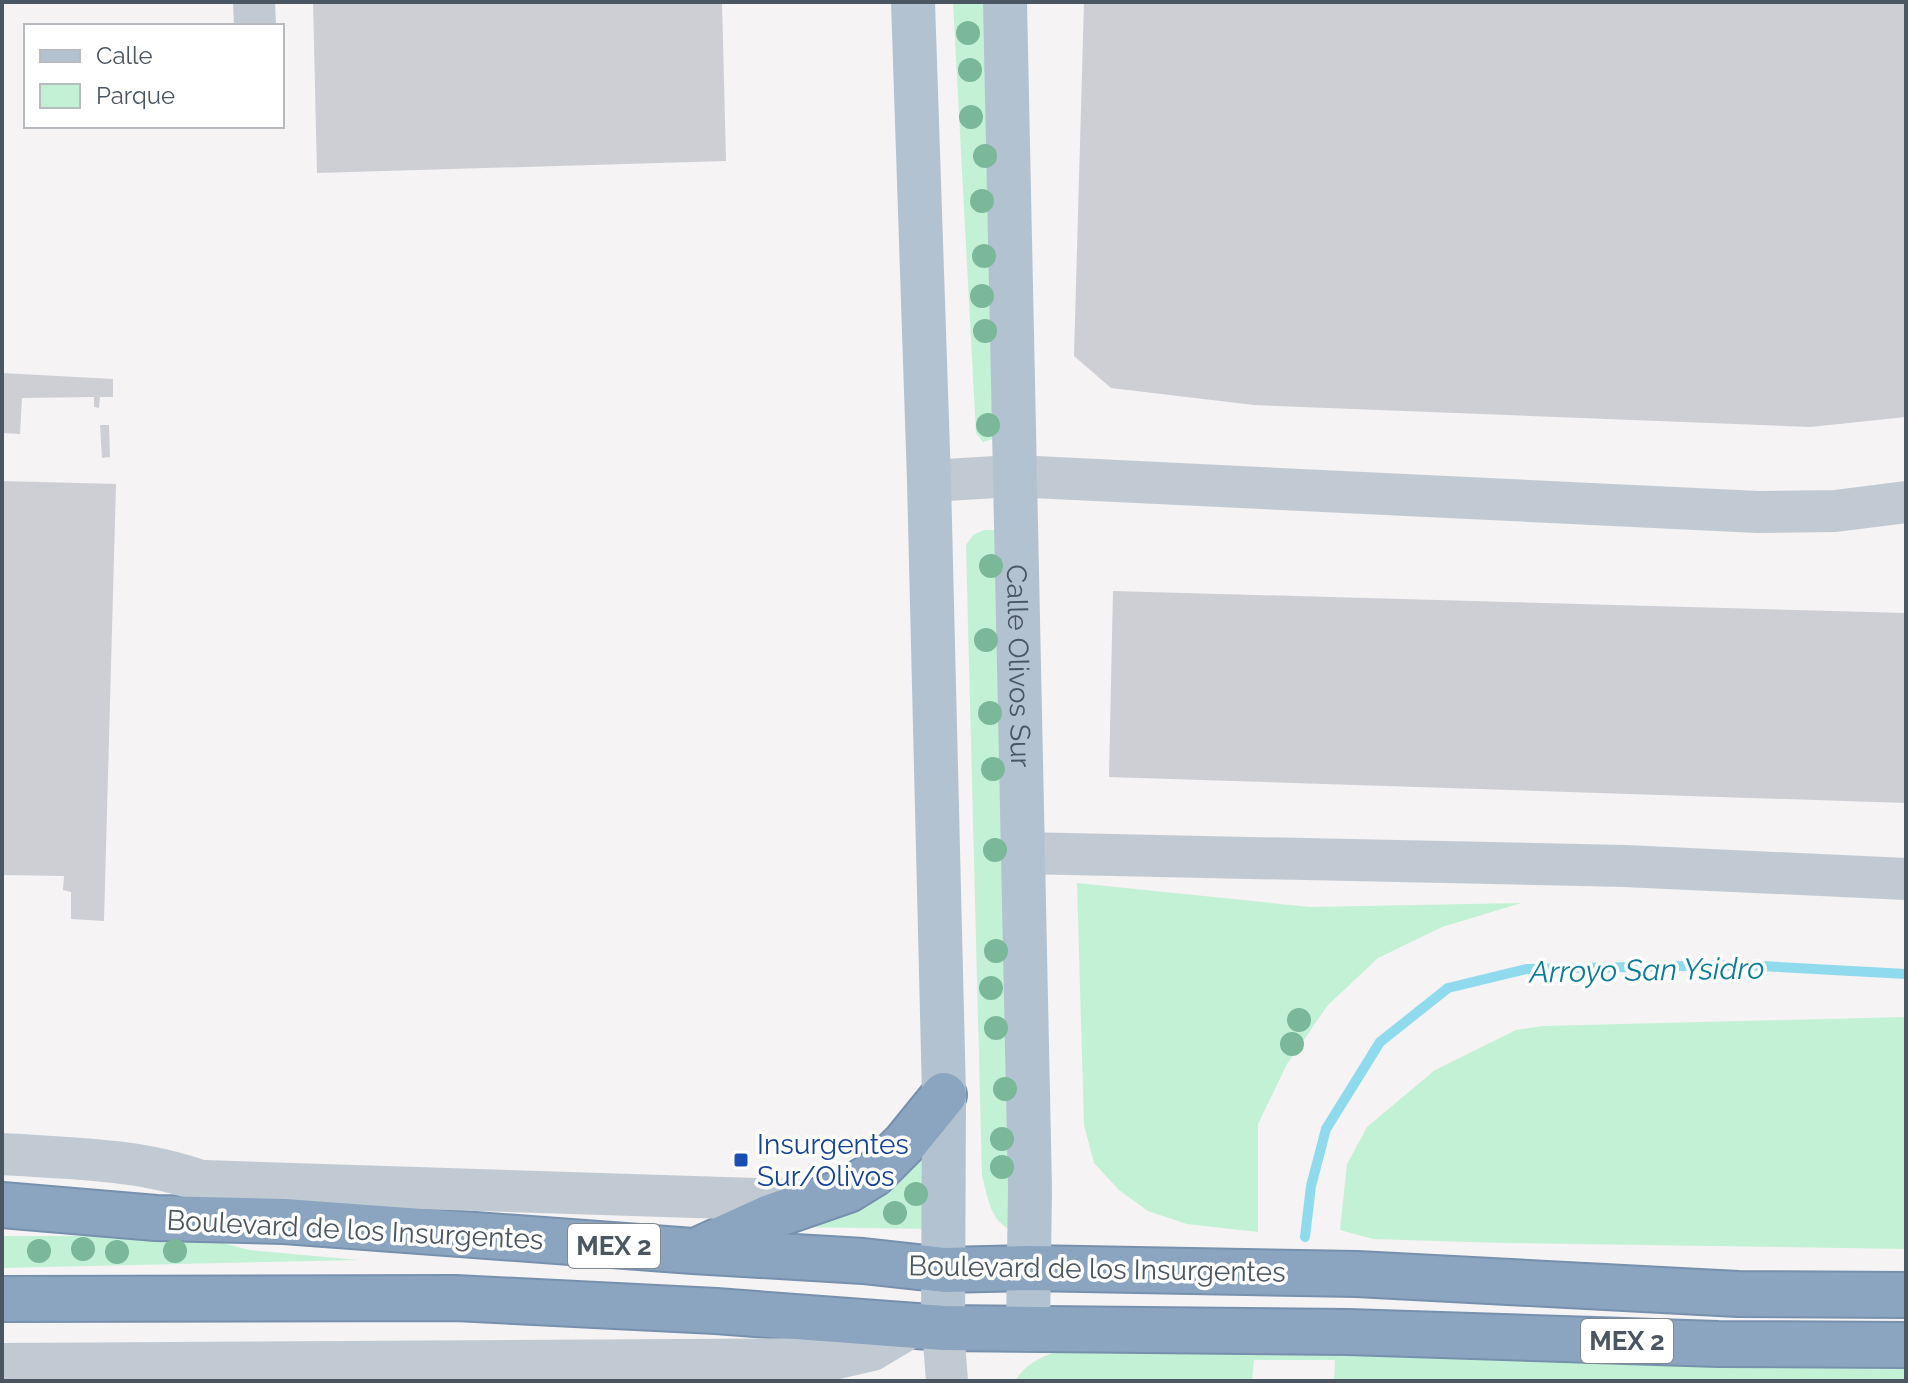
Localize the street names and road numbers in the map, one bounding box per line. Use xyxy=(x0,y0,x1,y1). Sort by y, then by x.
street label: Calle Olivos Sur xyxy=(1000,564,1038,768)
street label: Boulevard de los Insurgentes xyxy=(166,1204,544,1256)
road number: MEX 2 xyxy=(568,1224,660,1268)
street label: Boulevard de los Insurgentes xyxy=(908,1249,1286,1289)
road number: MEX 2 xyxy=(1581,1319,1673,1363)

